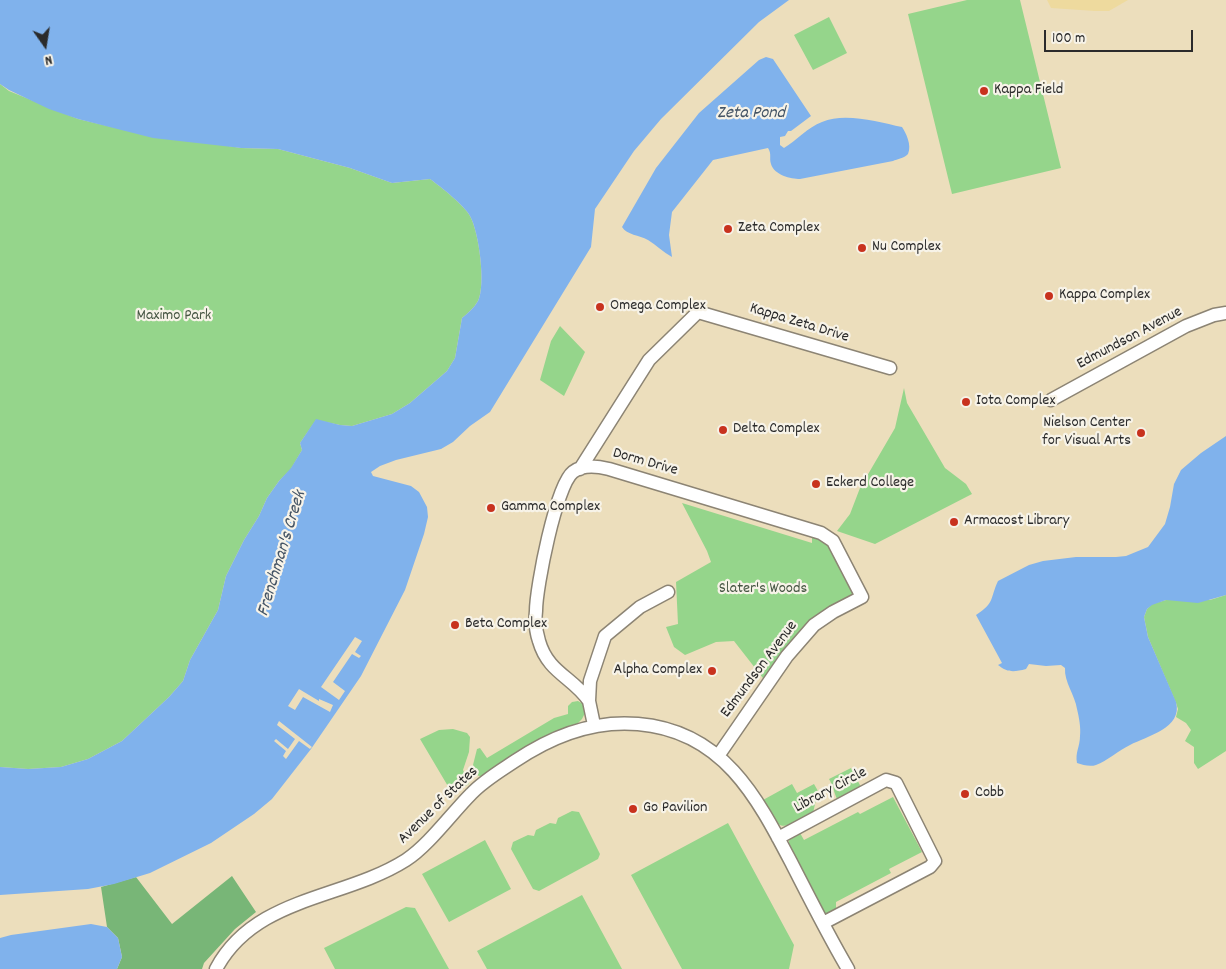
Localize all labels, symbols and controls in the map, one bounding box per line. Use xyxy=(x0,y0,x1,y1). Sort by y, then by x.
north arrow xyxy=(20,20,70,70)
scale bar xyxy=(1046,20,1195,52)
text: 100 m xyxy=(1052,28,1085,50)
text: N xyxy=(43,49,54,70)
place label: Kappa Field xyxy=(994,81,1063,101)
marker: Kappa Field xyxy=(978,85,990,97)
water label: Zeta Pond xyxy=(717,104,785,126)
place label: Zeta Complex xyxy=(738,219,819,239)
marker: Zeta Complex xyxy=(722,223,734,235)
place label: Nu Complex xyxy=(872,238,941,258)
marker: Nu Complex xyxy=(856,242,868,254)
place label: Kappa Complex xyxy=(1059,286,1150,306)
marker: Kappa Complex xyxy=(1043,290,1055,302)
place label: Omega Complex xyxy=(610,297,706,317)
street label: Kappa Zeta Drive xyxy=(747,300,851,348)
marker: Omega Complex xyxy=(594,301,606,313)
street label: Edmundson Avenue xyxy=(1074,303,1186,375)
park label: Maximo Park xyxy=(137,307,211,327)
place label: Iota Complex xyxy=(976,392,1055,412)
marker: Iota Complex xyxy=(960,396,972,408)
place label: Nielson Center for Visual Arts xyxy=(1042,414,1131,452)
place label: Delta Complex xyxy=(733,420,819,440)
marker: Delta Complex xyxy=(717,424,729,436)
marker: Nielson Center for Visual Arts xyxy=(1135,427,1147,439)
street label: Dorm Drive xyxy=(610,445,680,481)
place label: Eckerd College xyxy=(826,474,914,494)
marker: Eckerd College xyxy=(810,478,822,490)
water label: Frenchman's Creek xyxy=(254,489,312,619)
place label: Gamma Complex xyxy=(501,498,600,518)
marker: Gamma Complex xyxy=(485,502,497,514)
place label: Armacost Library xyxy=(964,512,1069,532)
marker: Armacost Library xyxy=(948,516,960,528)
park label: Slater's Woods xyxy=(719,580,807,600)
place label: Beta Complex xyxy=(465,615,547,635)
street label: Edmundson Avenue xyxy=(717,618,803,722)
marker: Beta Complex xyxy=(449,619,461,631)
place label: Alpha Complex xyxy=(613,661,702,681)
marker: Alpha Complex xyxy=(706,665,718,677)
street label: Avenue of States xyxy=(395,763,483,849)
street label: Library Circle xyxy=(791,764,871,818)
place label: Cobb xyxy=(975,784,1004,804)
marker: Cobb xyxy=(959,788,971,800)
place label: Go Pavilion xyxy=(643,799,707,819)
marker: Go Pavilion xyxy=(627,803,639,815)

